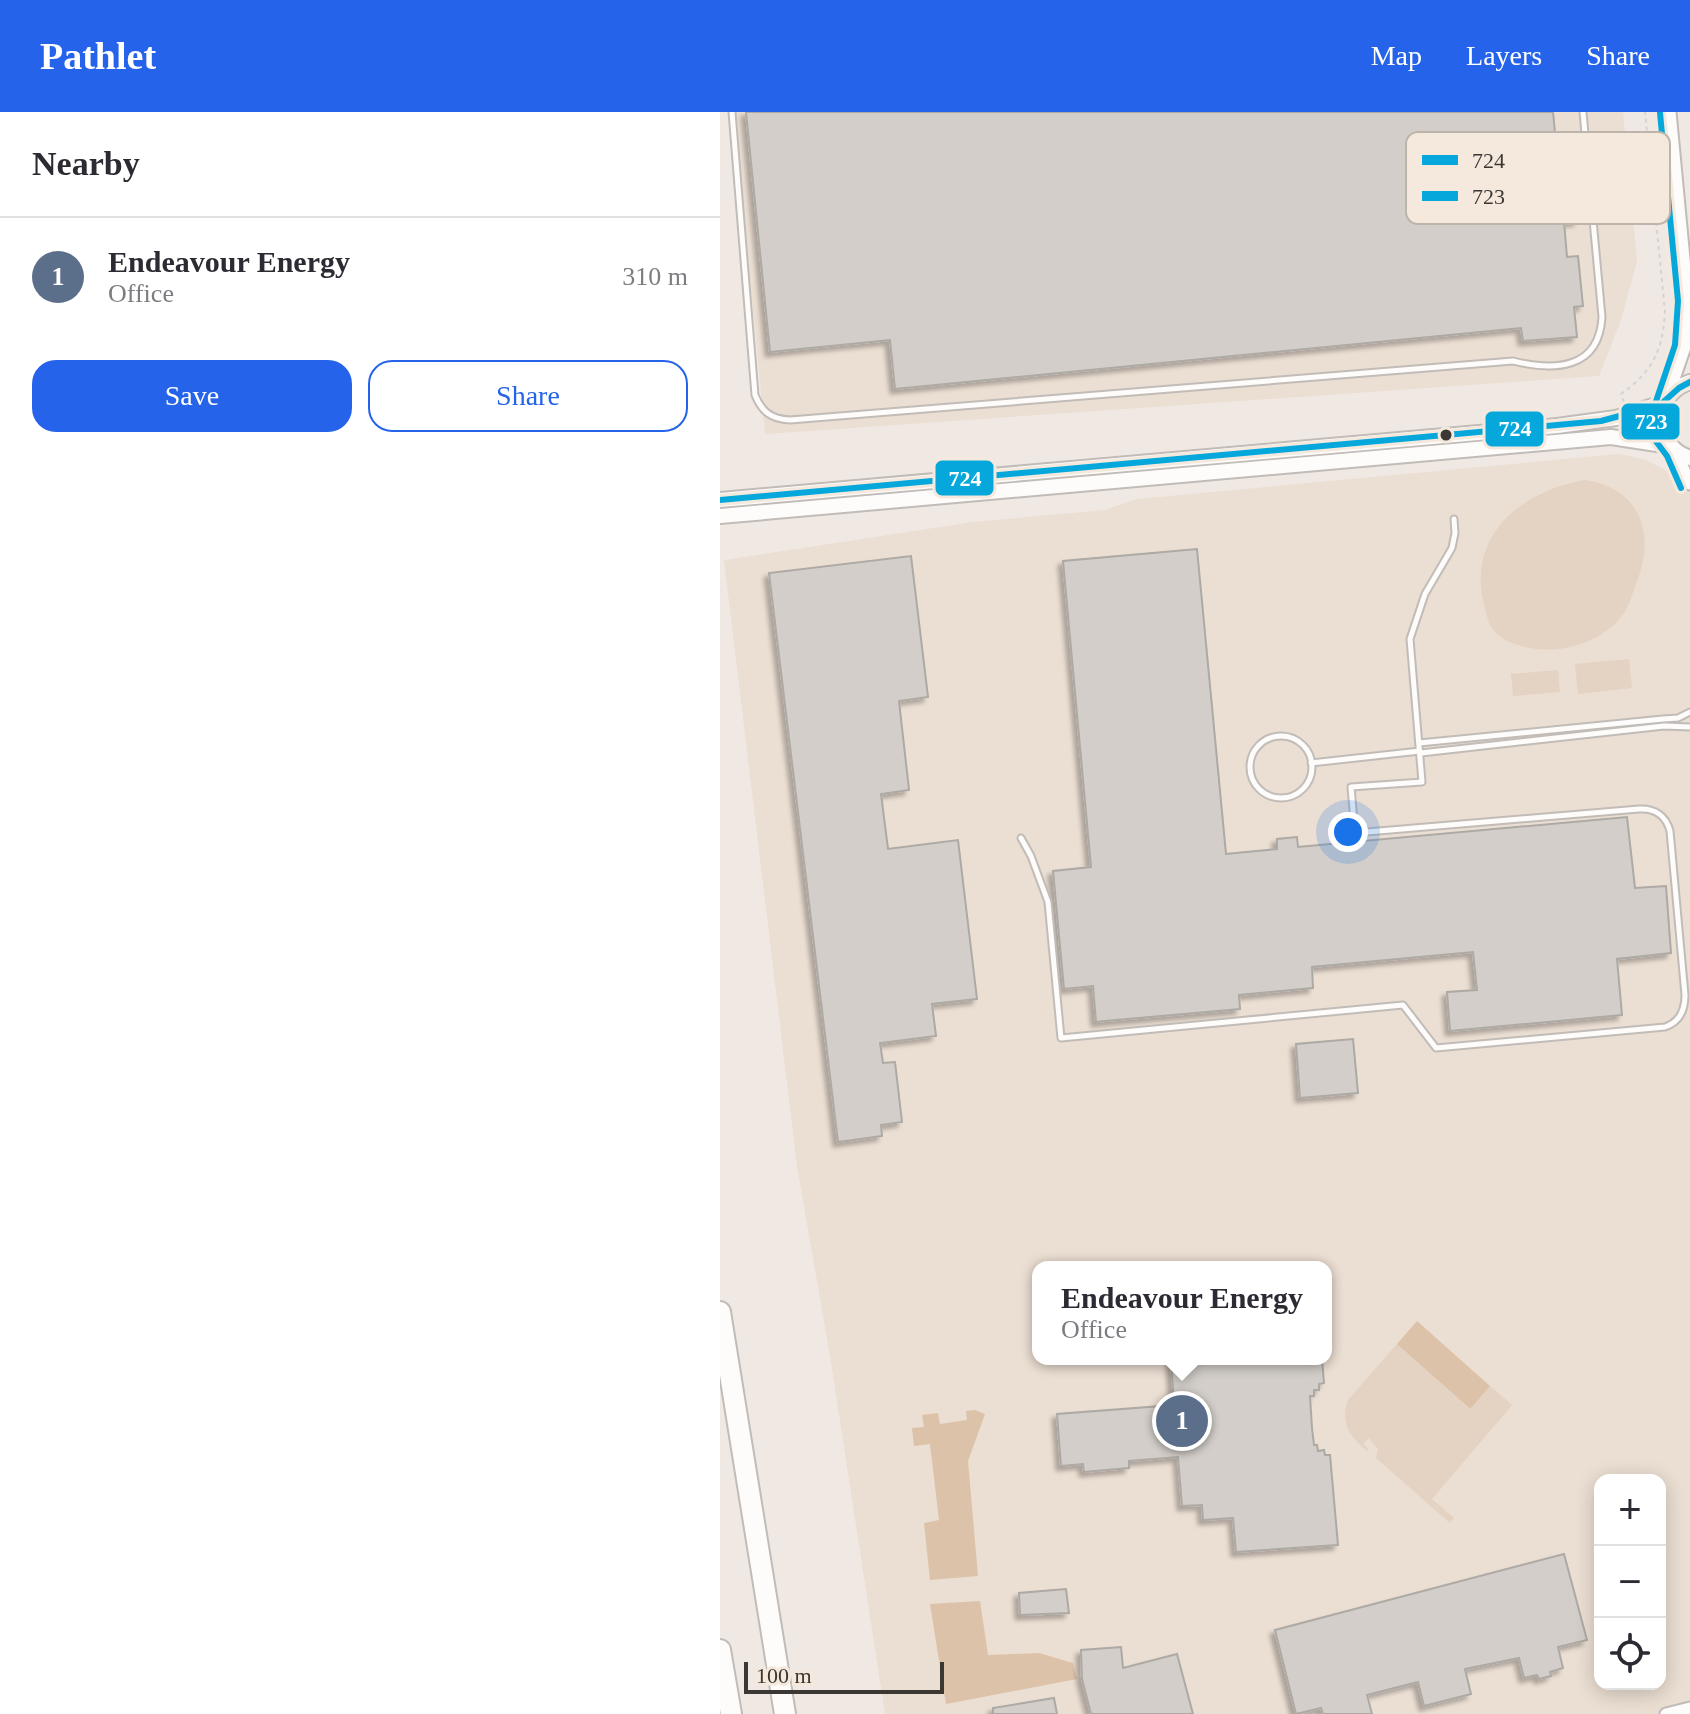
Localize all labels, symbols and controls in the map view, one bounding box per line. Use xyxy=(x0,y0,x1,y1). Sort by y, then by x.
text: Pathlet xyxy=(40,35,156,77)
text: Map xyxy=(1371,40,1422,71)
text: Layers xyxy=(1466,40,1542,71)
text: Share xyxy=(1586,40,1650,71)
legend xyxy=(1406,132,1670,224)
text: Nearby xyxy=(32,145,140,182)
text: 724 xyxy=(1472,148,1505,173)
text: 723 xyxy=(1472,184,1505,209)
text: Endeavour Energy xyxy=(108,245,350,278)
text: 1 xyxy=(52,262,65,291)
text: 310 m xyxy=(622,262,688,291)
text: Office xyxy=(108,279,174,308)
button: Save xyxy=(32,360,352,432)
button: Share xyxy=(368,360,688,432)
line badge: 723 xyxy=(1620,402,1681,441)
text: 723 xyxy=(1635,409,1668,434)
line badge: 724 xyxy=(1484,410,1545,448)
text: 724 xyxy=(1499,416,1532,441)
unlabelled marker xyxy=(1438,427,1454,443)
line badge: 724 xyxy=(934,459,995,497)
text: 724 xyxy=(949,466,982,491)
your location xyxy=(1328,812,1368,852)
popup xyxy=(1032,1261,1332,1365)
text: Endeavour Energy xyxy=(1061,1281,1303,1314)
text: Office xyxy=(1061,1315,1127,1344)
pin: 1 xyxy=(1156,1391,1208,1451)
map controls xyxy=(1594,1474,1666,1690)
button: + xyxy=(1594,1474,1666,1546)
button: − xyxy=(1594,1546,1666,1618)
button: locate xyxy=(1594,1618,1666,1690)
scale bar xyxy=(744,1658,944,1694)
text: 100 m xyxy=(756,1663,812,1688)

